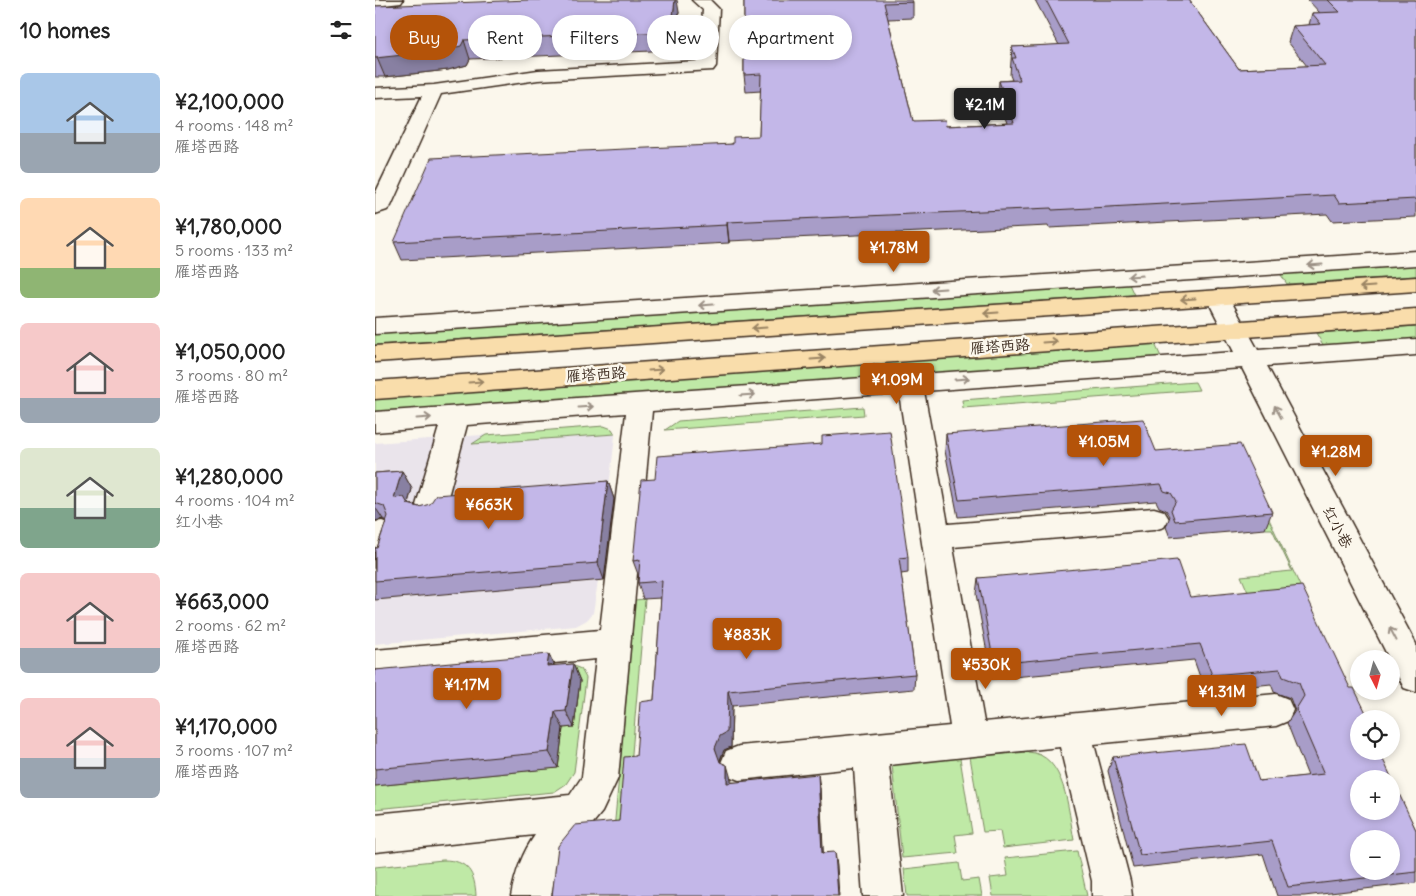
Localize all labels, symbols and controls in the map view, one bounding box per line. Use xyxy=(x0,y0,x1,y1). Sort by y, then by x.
chip: Buy xyxy=(390,15,458,60)
chip: Rent xyxy=(468,15,542,60)
chip: Filters xyxy=(552,15,637,60)
chip: New xyxy=(647,15,719,60)
chip: Apartment xyxy=(729,15,852,60)
icon: filters xyxy=(327,16,355,44)
text: 10 homes xyxy=(20,17,110,44)
text: ¥2,100,000 xyxy=(175,88,284,115)
pin: ¥2.1M xyxy=(950,88,1020,130)
icon: home xyxy=(60,93,120,153)
text: ¥2.1M xyxy=(965,94,1005,114)
text: 4 rooms · 148 m² xyxy=(175,115,294,135)
text: 雁塔西路 xyxy=(175,136,239,156)
text: ¥1,780,000 xyxy=(175,213,282,240)
icon: home xyxy=(60,218,120,278)
pin: ¥1.78M xyxy=(853,230,935,273)
text: ¥1.78M xyxy=(869,237,919,257)
text: 5 rooms · 133 m² xyxy=(175,240,293,260)
one-way arrow xyxy=(1307,260,1323,269)
text: 雁塔西路 xyxy=(175,261,239,281)
one-way arrow xyxy=(1128,272,1144,281)
one-way arrow xyxy=(1360,283,1376,292)
one-way arrow xyxy=(931,285,947,294)
one-way arrow xyxy=(1180,295,1196,304)
one-way arrow xyxy=(699,300,715,309)
one-way arrow xyxy=(983,308,999,317)
one-way arrow xyxy=(751,324,767,333)
street label: 雁塔西路 xyxy=(969,334,1031,358)
text: ¥1,050,000 xyxy=(175,338,286,365)
one-way arrow xyxy=(1041,338,1057,347)
icon: home xyxy=(60,343,120,403)
one-way arrow xyxy=(809,354,825,363)
street label: 雁塔西路 xyxy=(565,362,627,386)
pin: ¥1.09M xyxy=(856,362,938,405)
text: 3 rooms · 80 m² xyxy=(175,365,288,385)
one-way arrow xyxy=(647,365,663,375)
text: ¥1.09M xyxy=(871,369,923,389)
one-way arrow xyxy=(954,375,970,384)
one-way arrow xyxy=(468,378,484,387)
text: 雁塔西路 xyxy=(175,386,239,406)
one-way arrow xyxy=(740,390,756,400)
one-way arrow xyxy=(577,402,593,411)
one-way arrow xyxy=(1273,405,1282,420)
one-way arrow xyxy=(415,414,431,423)
pin: ¥1.05M xyxy=(1063,424,1145,467)
text: ¥1.05M xyxy=(1078,431,1130,451)
pin: ¥1.28M xyxy=(1295,434,1377,477)
text: ¥1.28M xyxy=(1311,441,1361,461)
text: ¥1,280,000 xyxy=(175,463,283,490)
icon: home xyxy=(60,468,120,528)
pin: ¥663K xyxy=(454,488,524,530)
text: 4 rooms · 104 m² xyxy=(175,490,295,510)
text: ¥663K xyxy=(466,494,512,514)
street label: 红小巷 xyxy=(1319,503,1357,551)
text: 红小巷 xyxy=(175,511,223,531)
text: ¥663,000 xyxy=(175,588,269,615)
icon: home xyxy=(60,593,120,653)
text: 2 rooms · 62 m² xyxy=(175,615,286,635)
pin: ¥883K xyxy=(712,618,782,660)
text: ¥883K xyxy=(724,624,770,644)
one-way arrow xyxy=(1388,627,1397,642)
text: 雁塔西路 xyxy=(175,636,239,656)
pin: ¥530K xyxy=(951,648,1021,690)
north arrow xyxy=(1350,650,1400,700)
map controls xyxy=(1350,650,1400,880)
text: ¥530K xyxy=(962,654,1010,674)
pin: ¥1.17M xyxy=(426,668,508,710)
text: ¥1.17M xyxy=(444,674,490,694)
pin: ¥1.31M xyxy=(1181,674,1263,717)
text: ¥1.31M xyxy=(1198,681,1246,701)
button: locate xyxy=(1350,710,1400,760)
text: ¥1,170,000 xyxy=(175,713,278,740)
icon: home xyxy=(60,718,120,778)
text: 3 rooms · 107 m² xyxy=(175,740,293,760)
text: 雁塔西路 xyxy=(175,761,239,781)
button: + xyxy=(1350,770,1400,820)
button: − xyxy=(1350,830,1400,880)

